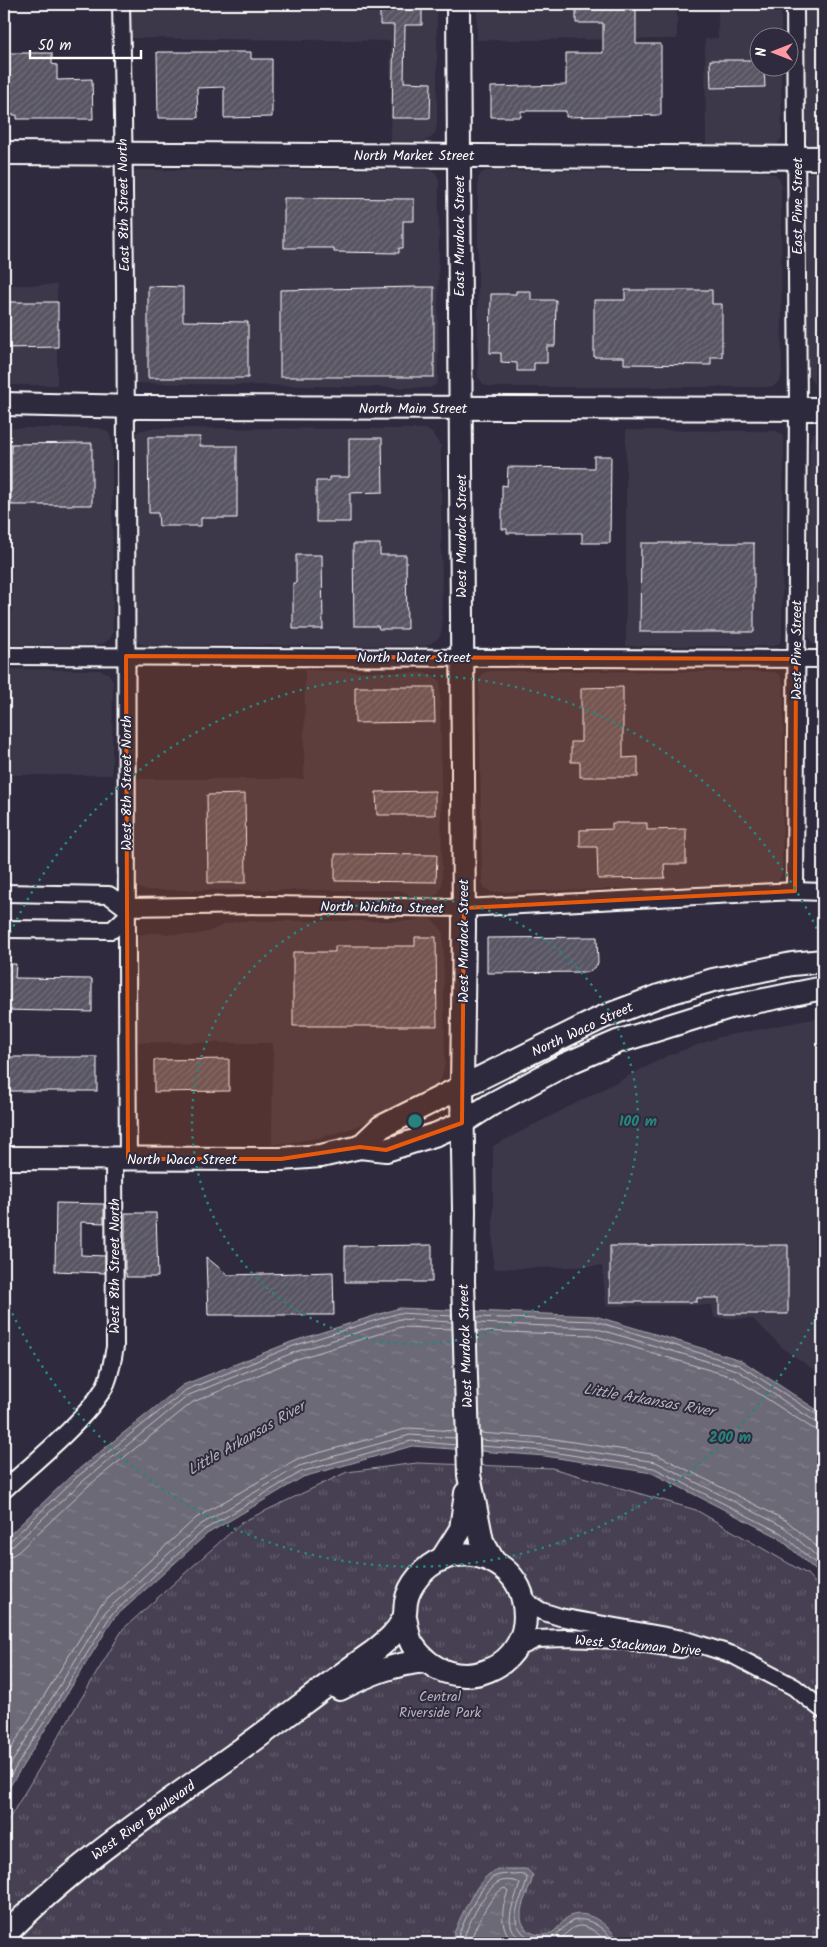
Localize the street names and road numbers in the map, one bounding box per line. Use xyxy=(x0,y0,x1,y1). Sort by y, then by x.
street label: East 8th Street North xyxy=(112,138,136,272)
street label: North Market Street xyxy=(354,145,475,167)
street label: East Pine Street xyxy=(787,157,809,255)
street label: East Murdock Street xyxy=(449,175,471,297)
street label: North Main Street xyxy=(359,398,468,420)
street label: West Murdock Street xyxy=(451,473,473,598)
street label: West Pine Street xyxy=(786,599,808,700)
street label: North Water Street xyxy=(357,647,472,669)
street label: West 8th Street North xyxy=(116,715,138,851)
street label: West Murdock Street xyxy=(453,878,475,1003)
street label: North Wichita Street xyxy=(320,896,444,920)
street label: North Waco Street xyxy=(528,996,638,1063)
street label: North Waco Street xyxy=(127,1149,238,1171)
street label: West 8th Street North xyxy=(104,1198,126,1334)
street label: West Murdock Street xyxy=(453,1283,479,1408)
street label: West Stackman Drive xyxy=(574,1630,703,1663)
street label: West River Boulevard xyxy=(87,1775,201,1866)

